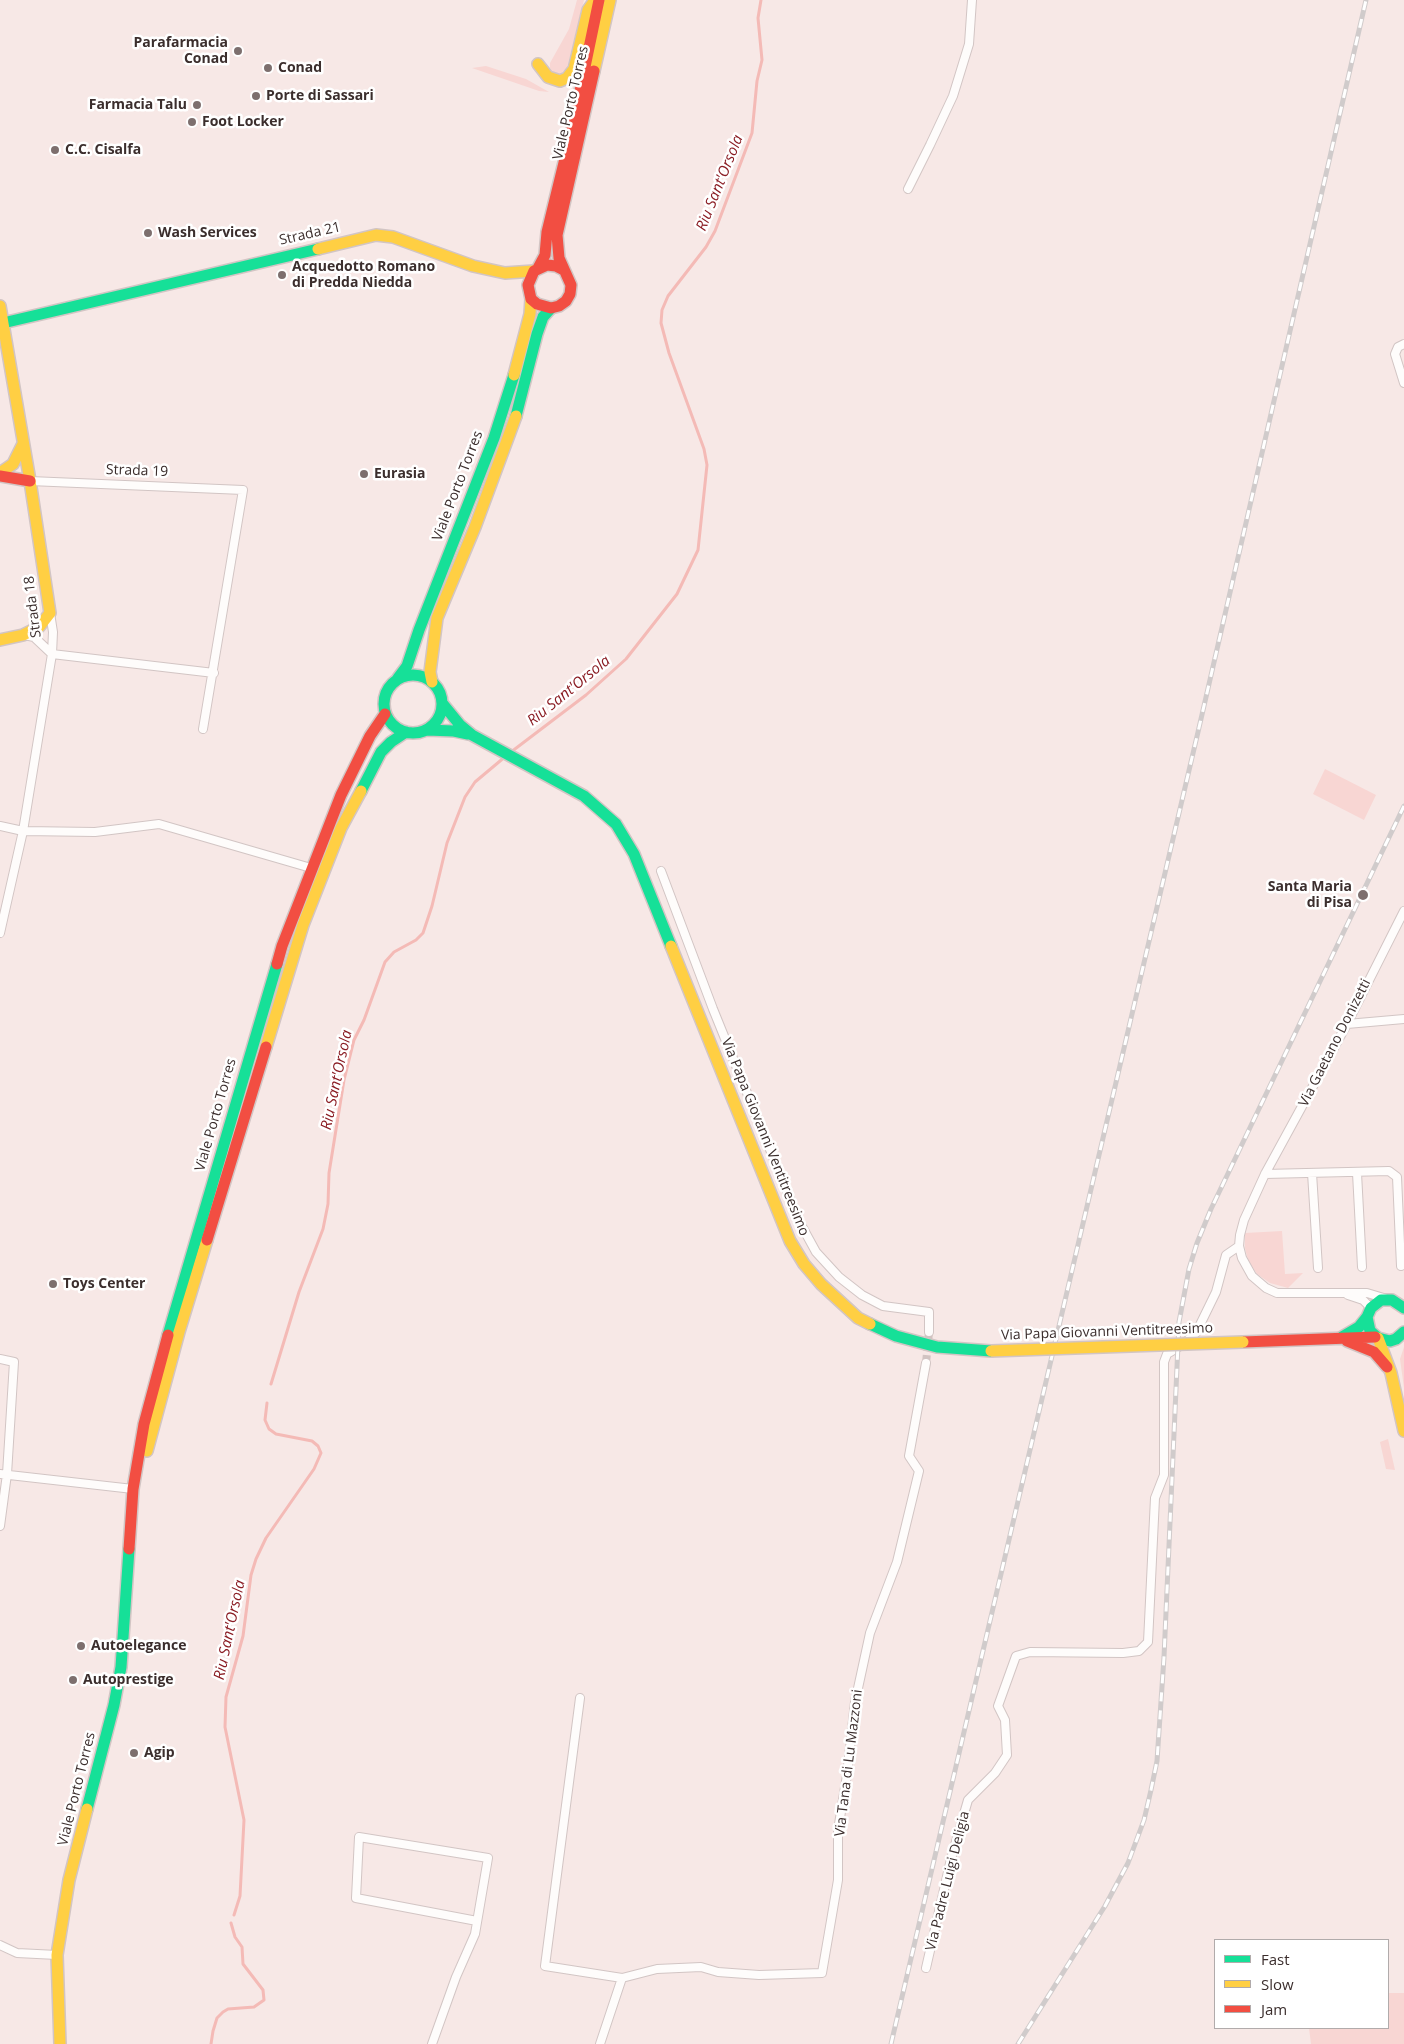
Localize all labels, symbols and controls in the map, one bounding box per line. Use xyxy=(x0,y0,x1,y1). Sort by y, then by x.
place label: Parafarmacia Conad xyxy=(134,35,228,68)
street label: Viale Porto Torres xyxy=(550,44,592,162)
marker: Parafarmacia Conad xyxy=(232,45,244,57)
place label: Conad xyxy=(278,60,322,76)
marker: Conad xyxy=(262,62,274,74)
place label: Porte di Sassari xyxy=(266,88,374,104)
marker: Porte di Sassari xyxy=(250,90,262,102)
place label: Farmacia Talu xyxy=(89,97,187,113)
marker: Farmacia Talu xyxy=(191,99,203,111)
place label: Foot Locker xyxy=(202,114,284,130)
marker: Foot Locker xyxy=(186,116,198,128)
water label: Riu Sant'Orsola xyxy=(693,132,747,234)
place label: C.C. Cisalfa xyxy=(65,142,141,158)
marker: C.C. Cisalfa xyxy=(49,144,61,156)
street label: Strada 21 xyxy=(278,219,342,249)
place label: Wash Services xyxy=(158,225,257,241)
marker: Wash Services xyxy=(142,227,154,239)
place label: Acquedotto Romano di Predda Niedda xyxy=(292,259,435,292)
marker: Acquedotto Romano di Predda Niedda xyxy=(276,269,288,281)
street label: Viale Porto Torres xyxy=(429,429,487,543)
street label: Strada 19 xyxy=(106,462,168,480)
place label: Eurasia xyxy=(374,466,426,482)
marker: Eurasia xyxy=(358,468,370,480)
street label: Strada 18 xyxy=(21,575,45,639)
water label: Riu Sant'Orsola xyxy=(524,652,614,730)
place label: Santa Maria di Pisa xyxy=(1268,879,1352,912)
marker: Santa Maria di Pisa xyxy=(1356,888,1370,902)
street label: Via Gaetano Donizetti xyxy=(1295,976,1375,1110)
water label: Riu Sant'Orsola xyxy=(318,1028,356,1132)
street label: Via Papa Giovanni Ventitreesimo xyxy=(717,1036,813,1238)
street label: Viale Porto Torres xyxy=(192,1057,240,1173)
place label: Toys Center xyxy=(63,1276,145,1292)
marker: Toys Center xyxy=(47,1278,59,1290)
street label: Via Papa Giovanni Ventitreesimo xyxy=(1001,1320,1213,1344)
water label: Riu Sant'Orsola xyxy=(211,1578,249,1682)
place label: Autoelegance xyxy=(91,1638,186,1654)
marker: Autoelegance xyxy=(75,1640,87,1652)
place label: Autoprestige xyxy=(83,1672,174,1688)
marker: Autoprestige xyxy=(67,1674,79,1686)
street label: Via Tana di Lu Mazzoni xyxy=(832,1688,866,1838)
street label: Viale Porto Torres xyxy=(55,1730,99,1848)
place label: Agip xyxy=(144,1745,175,1761)
marker: Agip xyxy=(128,1747,140,1759)
street label: Via Padre Luigi Deligia xyxy=(922,1809,974,1953)
legend xyxy=(1214,1939,1389,2029)
text: Fast xyxy=(1261,1949,1290,1969)
text: Slow xyxy=(1261,1974,1294,1994)
text: Jam xyxy=(1261,1999,1287,2019)

